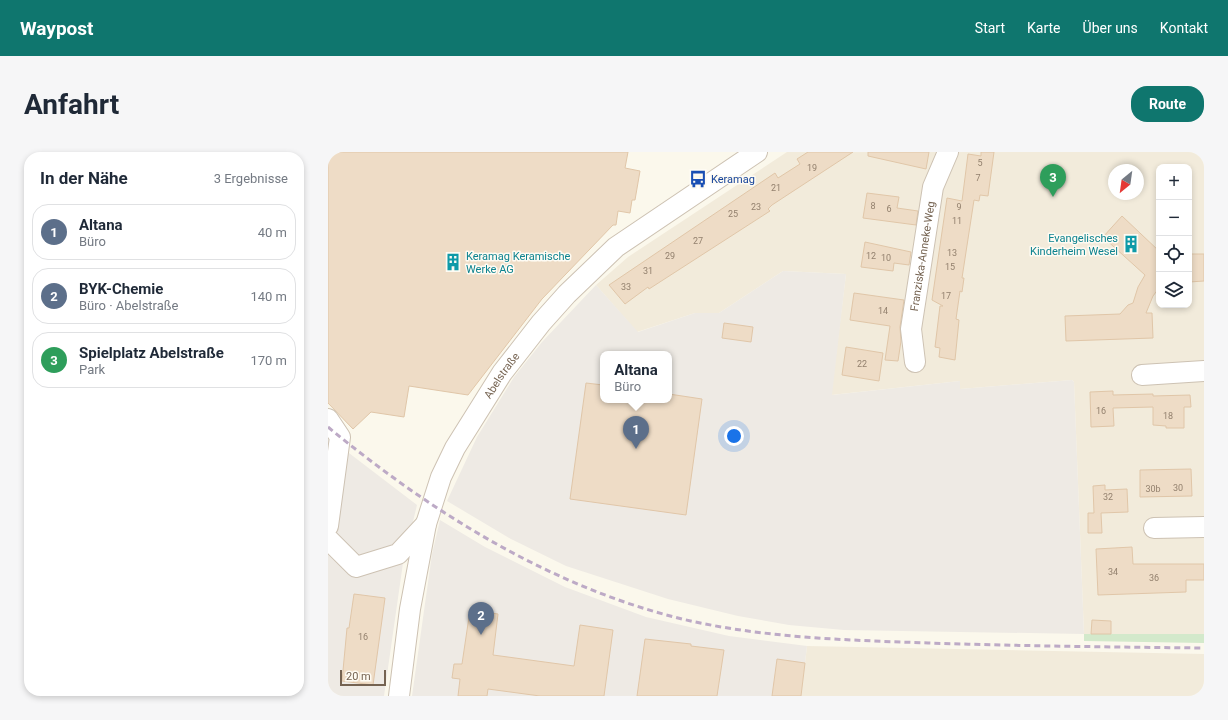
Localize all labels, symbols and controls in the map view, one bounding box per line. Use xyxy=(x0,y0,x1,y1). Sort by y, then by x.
text: Waypost xyxy=(20,17,94,40)
text: Start xyxy=(975,20,1005,36)
text: Karte xyxy=(1027,20,1061,36)
text: Über uns xyxy=(1083,20,1138,36)
text: Kontakt xyxy=(1160,20,1208,36)
button: Route xyxy=(1131,86,1204,122)
text: Anfahrt xyxy=(24,88,119,121)
house number: 5 xyxy=(977,158,983,168)
house number: 19 xyxy=(807,163,817,173)
pin: 3 xyxy=(1040,164,1066,197)
north arrow xyxy=(1108,164,1144,200)
map controls xyxy=(1156,164,1192,308)
button: + xyxy=(1156,164,1192,200)
text: In der Nähe xyxy=(40,168,128,188)
bus stop icon: Keramag xyxy=(688,169,708,189)
text: 3 Ergebnisse xyxy=(214,171,288,186)
place label: Keramag xyxy=(711,173,755,186)
house number: 7 xyxy=(975,173,981,183)
house number: 21 xyxy=(771,183,781,193)
street label: Franziska-Anneke-Weg xyxy=(907,200,937,312)
button: − xyxy=(1156,200,1192,236)
house number: 8 xyxy=(870,201,876,211)
house number: 23 xyxy=(751,202,761,212)
house number: 9 xyxy=(956,202,962,212)
house number: 6 xyxy=(886,204,892,214)
house number: 25 xyxy=(728,209,738,219)
text: Altana xyxy=(79,216,123,234)
house number: 11 xyxy=(952,216,962,226)
text: 1 xyxy=(50,225,58,240)
text: 40 m xyxy=(258,225,287,240)
place label: Evangelisches Kinderheim Wesel xyxy=(1030,232,1118,258)
text: Büro xyxy=(79,234,106,249)
building icon: Evangelisches Kinderheim Wesel xyxy=(1121,234,1141,254)
house number: 27 xyxy=(693,236,703,246)
button: locate xyxy=(1156,236,1192,272)
house number: 13 xyxy=(947,248,957,258)
place label: Keramag Keramische Werke AG xyxy=(466,250,571,276)
house number: 29 xyxy=(665,251,675,261)
house number: 12 xyxy=(866,251,876,261)
building icon: Keramag Keramische Werke AG xyxy=(443,252,463,272)
house number: 10 xyxy=(881,253,891,263)
house number: 15 xyxy=(945,262,955,272)
house number: 31 xyxy=(643,266,653,276)
button: layers xyxy=(1156,272,1192,308)
text: BYK-Chemie xyxy=(79,280,163,298)
house number: 33 xyxy=(621,282,631,292)
text: 2 xyxy=(50,289,58,304)
text: 140 m xyxy=(250,289,287,304)
house number: 17 xyxy=(941,291,951,301)
text: Büro · Abelstraße xyxy=(79,298,178,313)
house number: 14 xyxy=(878,306,888,316)
text: Spielplatz Abelstraße xyxy=(79,344,224,362)
street label: Abelstraße xyxy=(481,350,522,401)
popup xyxy=(600,351,672,403)
text: 3 xyxy=(50,353,58,368)
text: 170 m xyxy=(250,353,287,368)
house number: 22 xyxy=(857,359,867,369)
text: Altana xyxy=(614,361,658,379)
text: Park xyxy=(79,362,105,377)
text: Büro xyxy=(614,379,641,394)
house number: 16 xyxy=(1096,406,1106,416)
house number: 18 xyxy=(1163,411,1173,421)
pin: 1 xyxy=(623,416,649,449)
your location xyxy=(724,426,744,446)
house number: 30 xyxy=(1173,483,1183,493)
house number: 30b xyxy=(1145,484,1161,494)
house number: 32 xyxy=(1103,492,1113,502)
house number: 34 xyxy=(1108,567,1118,577)
house number: 36 xyxy=(1149,573,1159,583)
pin: 2 xyxy=(468,602,494,635)
house number: 16 xyxy=(358,632,368,642)
scale bar xyxy=(340,668,386,687)
text: 20 m xyxy=(346,670,371,683)

